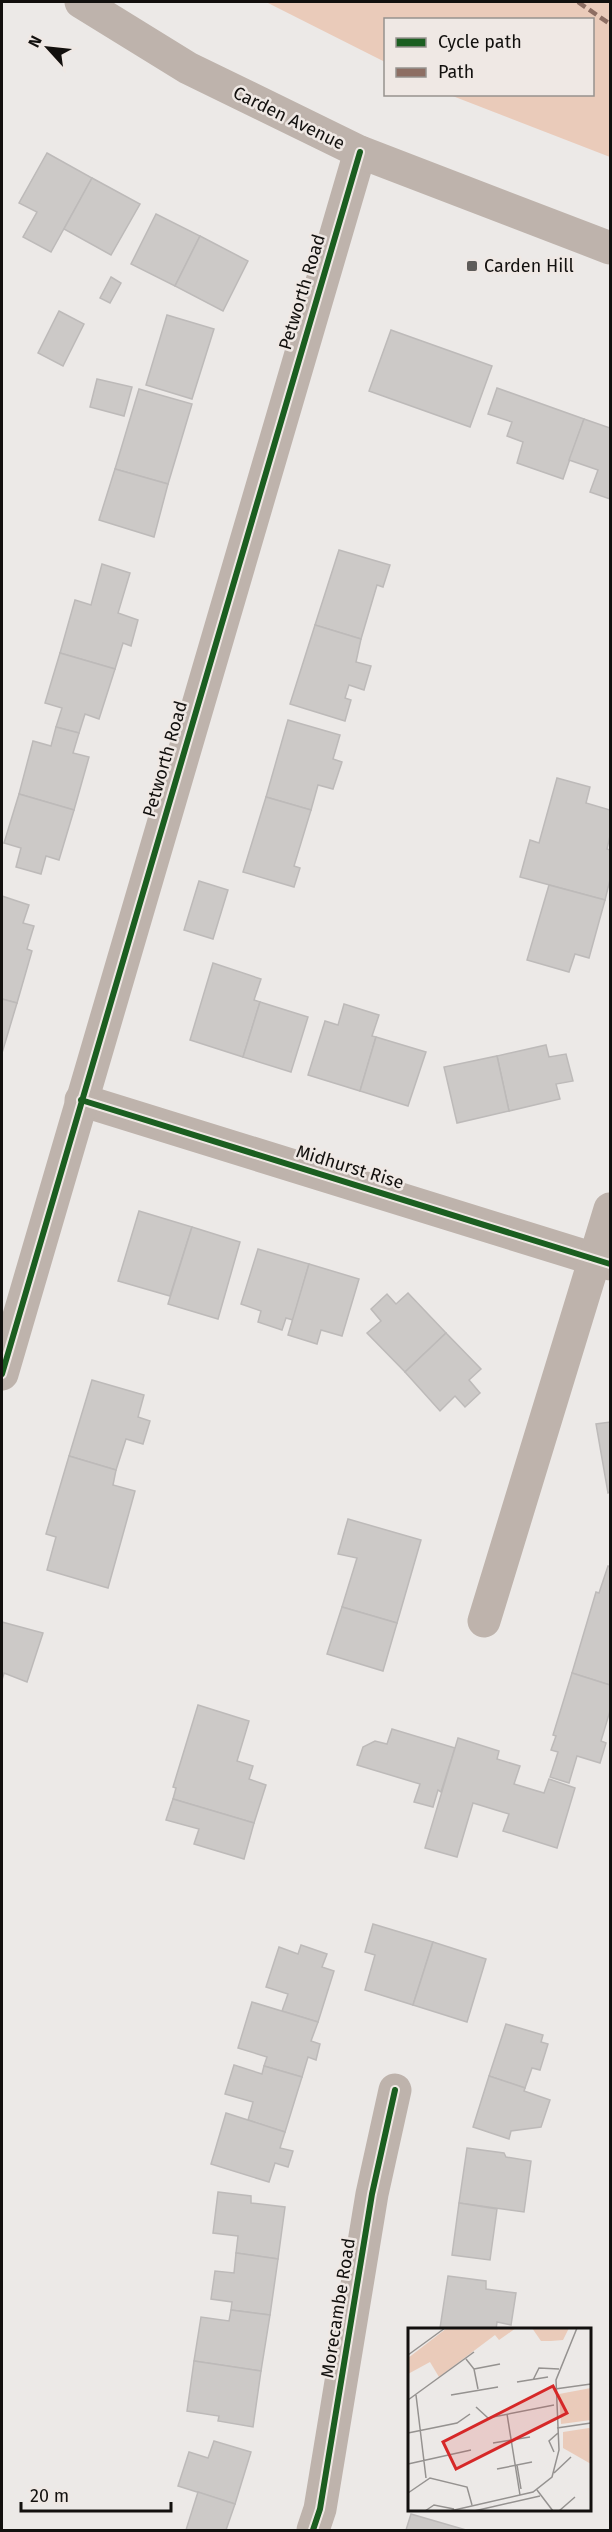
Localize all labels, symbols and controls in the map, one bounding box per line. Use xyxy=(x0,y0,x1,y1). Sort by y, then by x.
north arrow xyxy=(18,18,78,78)
legend xyxy=(384,18,594,96)
text: Cycle path xyxy=(438,31,522,53)
text: N xyxy=(24,32,46,50)
text: Path xyxy=(438,61,474,83)
street label: Carden Avenue xyxy=(229,81,349,155)
street label: Petworth Road xyxy=(274,231,330,353)
place label: Carden Hill xyxy=(484,255,574,277)
marker: Carden Hill xyxy=(465,259,479,273)
street label: Petworth Road xyxy=(138,698,192,820)
street label: Midhurst Rise xyxy=(294,1140,406,1194)
street label: Morecambe Road xyxy=(316,2237,360,2379)
inset map xyxy=(408,2328,591,2511)
scale bar xyxy=(21,2475,171,2513)
text: 20 m xyxy=(30,2485,69,2507)

